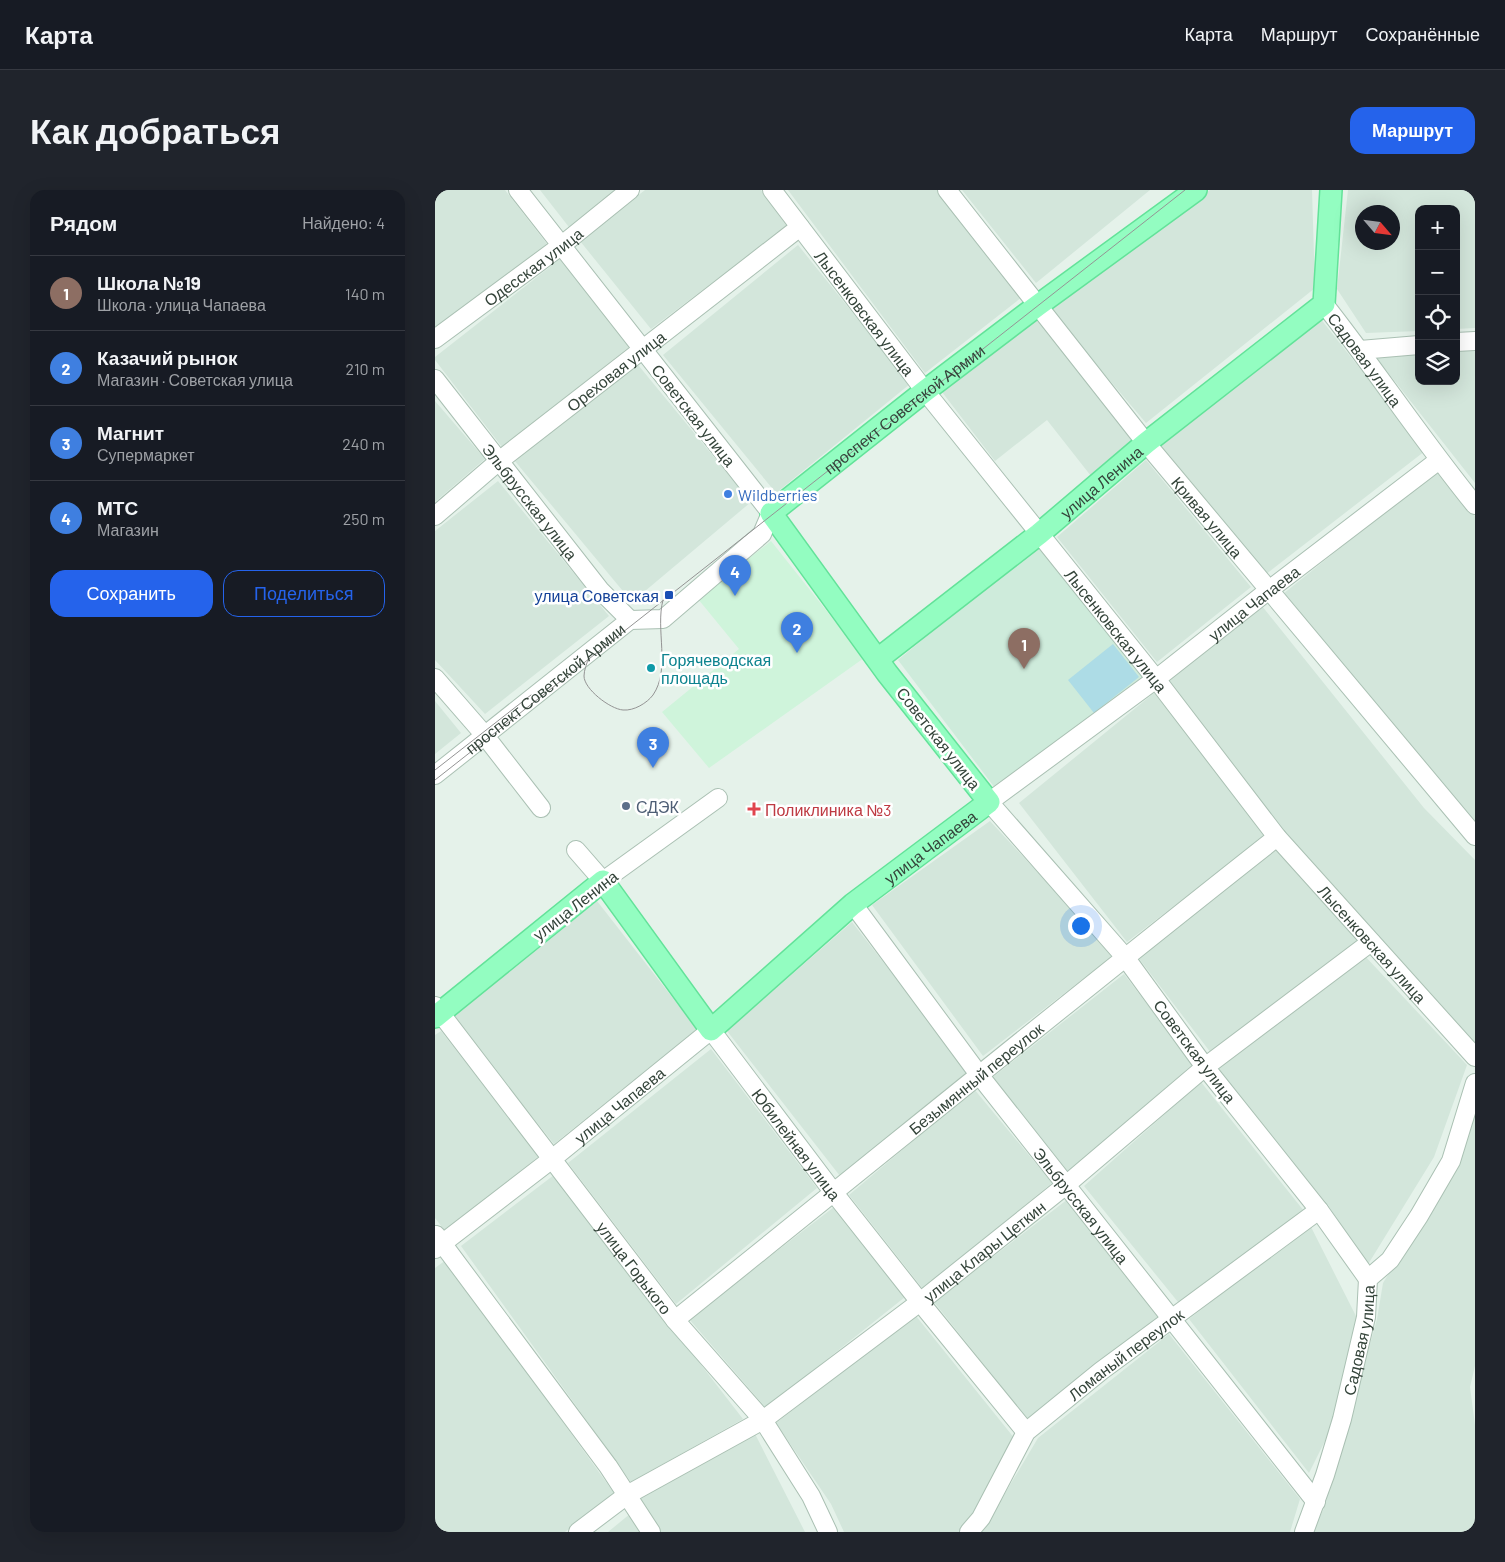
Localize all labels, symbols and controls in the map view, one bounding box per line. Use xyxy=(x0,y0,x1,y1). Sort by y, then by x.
text: Карта xyxy=(25,20,93,49)
text: Карта xyxy=(1185,23,1233,45)
text: Маршрут xyxy=(1261,23,1337,45)
text: Сохранённые xyxy=(1365,23,1480,45)
button: Маршрут xyxy=(1350,107,1475,154)
text: Как добраться xyxy=(30,109,280,151)
north arrow xyxy=(1355,205,1400,250)
map controls xyxy=(1415,205,1460,385)
button: + xyxy=(1415,205,1460,250)
text: Рядом xyxy=(50,210,117,235)
text: Найдено: 4 xyxy=(302,213,385,232)
street label: Одесская улица xyxy=(480,223,586,309)
street label: Лысенковская улица xyxy=(812,246,919,379)
button: − xyxy=(1415,250,1460,295)
text: Школа №19 xyxy=(97,271,201,294)
text: 1 xyxy=(63,284,69,303)
text: 140 m xyxy=(345,284,385,303)
text: Школа · улица Чапаева xyxy=(97,295,266,314)
button: locate xyxy=(1415,295,1460,340)
street label: Садовая улица xyxy=(1324,308,1406,410)
street label: Ореховая улица xyxy=(562,326,669,415)
street label: проспект Советской Армии xyxy=(820,340,988,477)
button: layers xyxy=(1415,340,1460,385)
text: Казачий рынок xyxy=(97,346,238,369)
text: 2 xyxy=(62,359,70,378)
text: 210 m xyxy=(346,359,385,378)
street label: Советская улица xyxy=(648,360,740,470)
text: Магазин · Советская улица xyxy=(97,370,293,389)
text: Магнит xyxy=(97,421,164,444)
text: 3 xyxy=(62,434,70,453)
text: 240 m xyxy=(342,434,385,453)
street label: Эльбрусская улица xyxy=(479,439,582,563)
street label: улица Ленина xyxy=(1056,441,1146,522)
text: Супермаркет xyxy=(97,445,195,464)
street label: Кривая улица xyxy=(1168,472,1247,561)
place label: Wildberries xyxy=(738,485,818,504)
marker: Wildberries xyxy=(722,488,734,500)
text: МТС xyxy=(97,496,138,519)
text: 4 xyxy=(61,509,71,528)
text: 250 m xyxy=(343,509,385,528)
text: Магазин xyxy=(97,520,159,539)
pin: 4 xyxy=(719,555,751,596)
street label: улица Чапаева xyxy=(1204,561,1303,644)
street label: Лысенковская улица xyxy=(1062,565,1172,695)
button: Сохранить xyxy=(50,570,213,617)
button: Поделиться xyxy=(223,570,385,617)
place label: улица Советская xyxy=(535,586,659,605)
marker: улица Советская xyxy=(663,589,675,601)
pin: 2 xyxy=(781,612,813,653)
street label: проспект Советской Армии xyxy=(461,619,628,757)
pin: 1 xyxy=(1008,628,1040,669)
place label: Горячеводская площадь xyxy=(661,650,771,687)
marker: Горячеводская площадь xyxy=(645,662,657,674)
street label: Советская улица xyxy=(893,683,985,793)
pin: 3 xyxy=(637,727,669,768)
place label: СДЭК xyxy=(636,797,680,816)
marker: СДЭК xyxy=(620,800,632,812)
place label: Поликлиника №3 xyxy=(765,800,891,819)
marker: Поликлиника №3 xyxy=(747,802,761,816)
street label: улица Чапаева xyxy=(880,806,980,887)
street label: улица Ленина xyxy=(529,866,621,944)
street label: Лысенковская улица xyxy=(1315,880,1431,1006)
your location xyxy=(1068,913,1094,939)
street label: Советская улица xyxy=(1150,996,1240,1106)
street label: Безымянный переулок xyxy=(905,1017,1047,1138)
street label: улица Чапаева xyxy=(570,1062,668,1147)
street label: Юбилейная улица xyxy=(749,1084,845,1204)
street label: Эльбрусская улица xyxy=(1030,1143,1133,1267)
street label: улица Клары Цеткин xyxy=(919,1196,1049,1305)
street label: улица Горького xyxy=(593,1217,676,1318)
street label: Садовая улица xyxy=(1338,1284,1377,1397)
street label: Ломаный переулок xyxy=(1064,1303,1188,1404)

